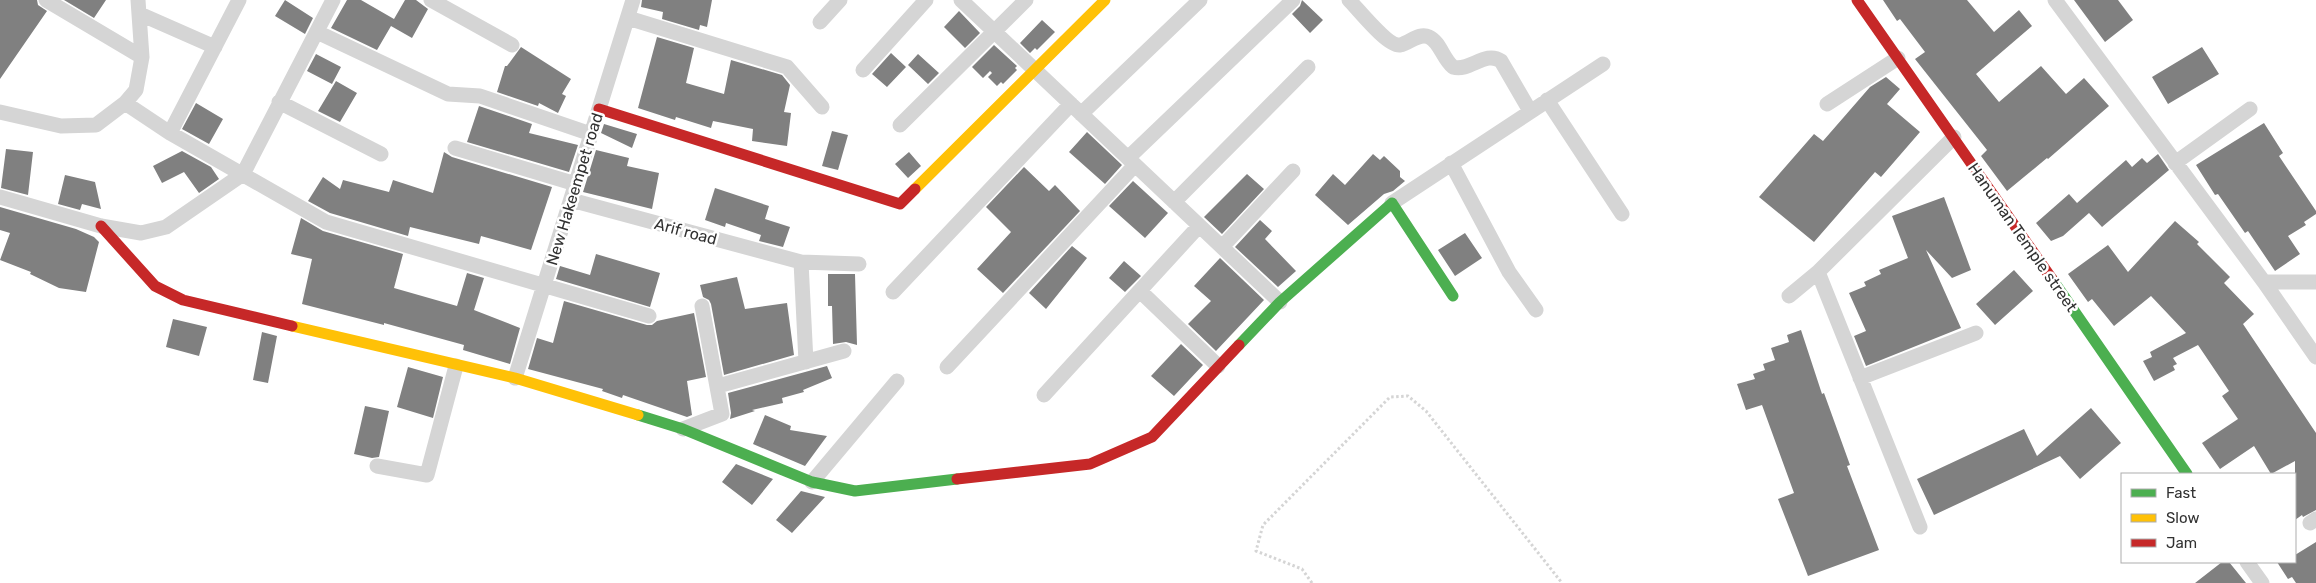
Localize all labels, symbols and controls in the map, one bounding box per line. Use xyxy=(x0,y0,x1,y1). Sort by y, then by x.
street label: New Hakeempet road xyxy=(542,111,607,268)
street label: Hanuman Temple street xyxy=(1964,159,2081,315)
street label: Arif road xyxy=(653,214,719,249)
legend xyxy=(2121,473,2296,563)
text: Fast xyxy=(2166,484,2196,502)
text: Slow xyxy=(2166,509,2199,527)
text: Jam xyxy=(2166,534,2197,552)

